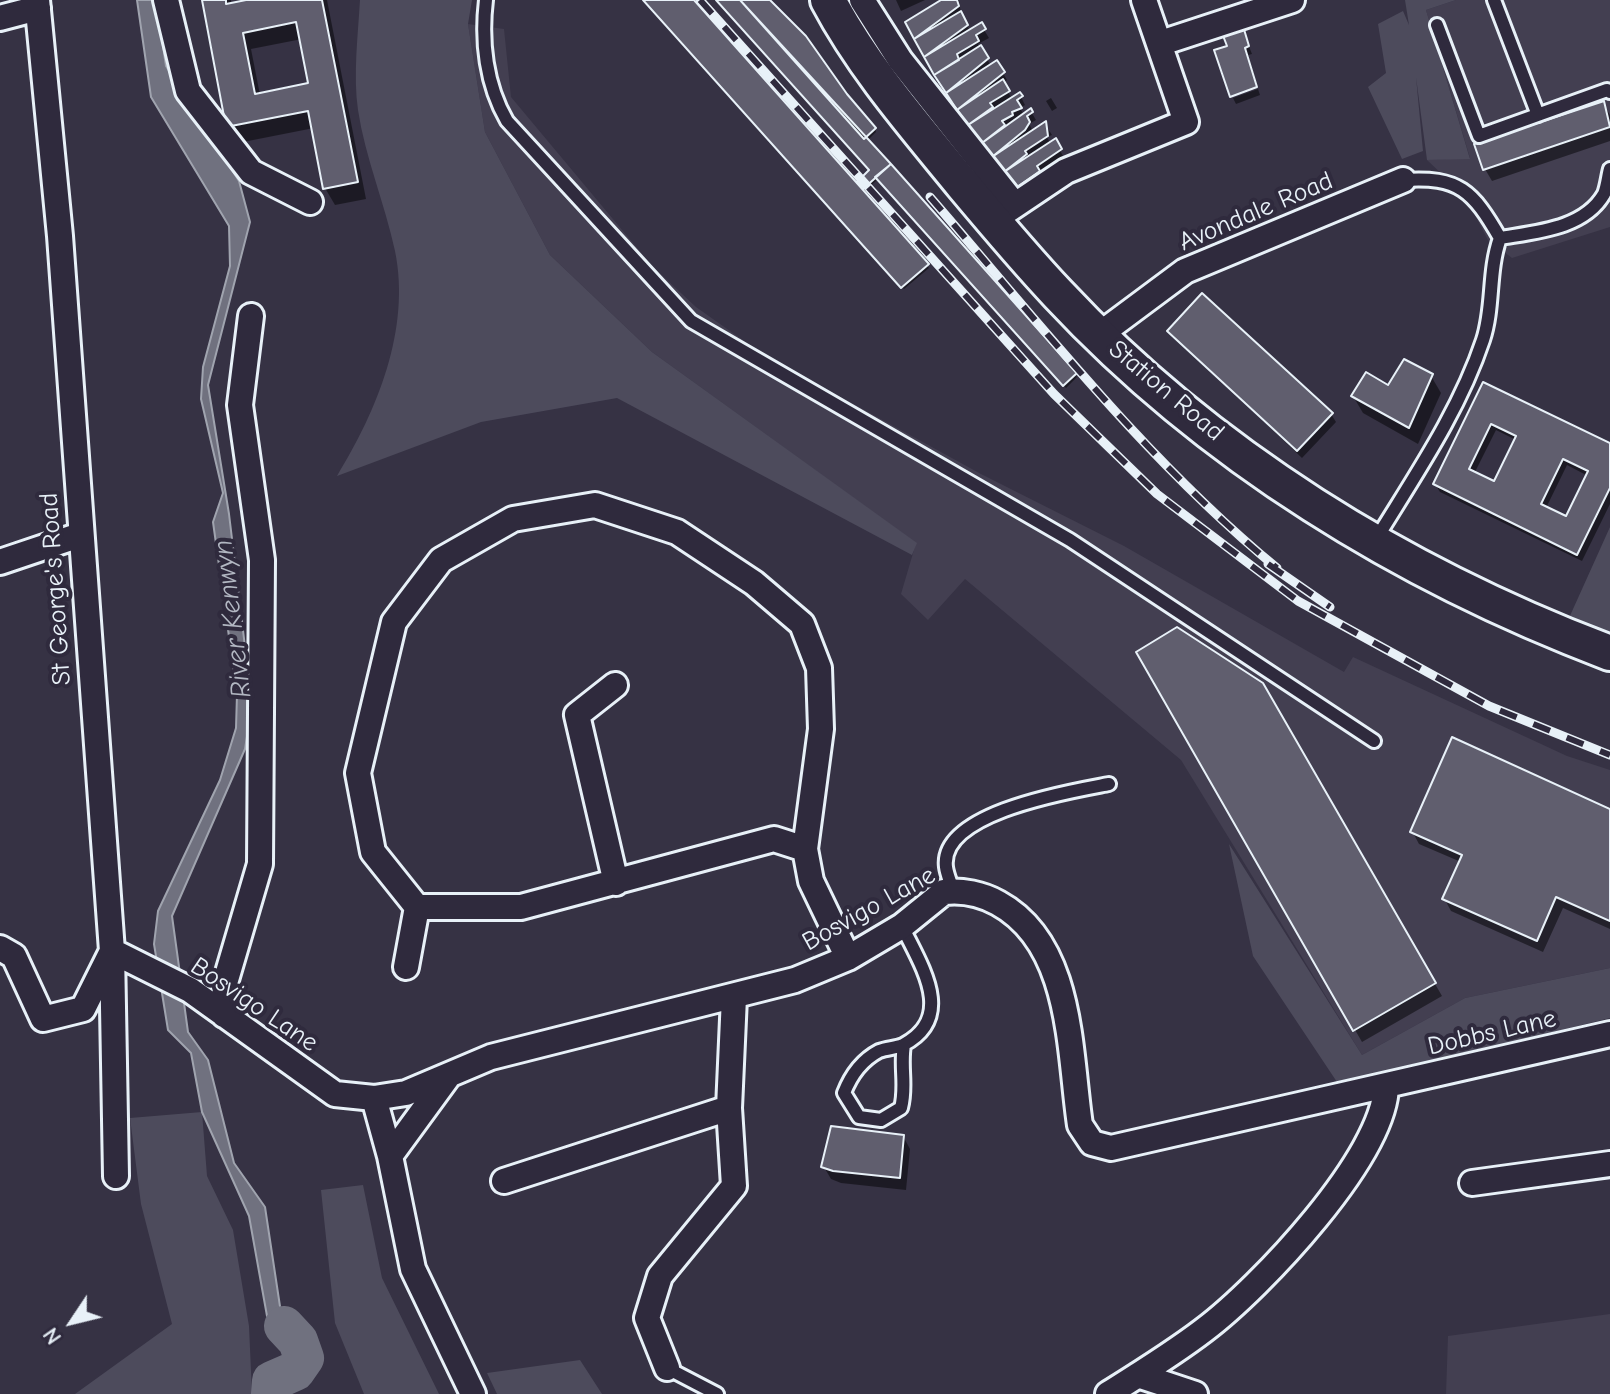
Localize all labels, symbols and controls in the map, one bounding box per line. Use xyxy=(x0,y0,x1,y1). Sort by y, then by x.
street label: Avondale Road xyxy=(1174,166,1338,258)
street label: Station Road xyxy=(1102,334,1230,448)
street label: St George's Road xyxy=(34,492,78,686)
water label: River Kenwyn xyxy=(207,538,259,700)
street label: Bosvigo Lane xyxy=(797,860,941,958)
street label: Bosvigo Lane xyxy=(184,951,324,1059)
street label: Dobbs Lane xyxy=(1425,1003,1559,1063)
north arrow xyxy=(32,1282,112,1362)
text: N xyxy=(38,1322,67,1349)

